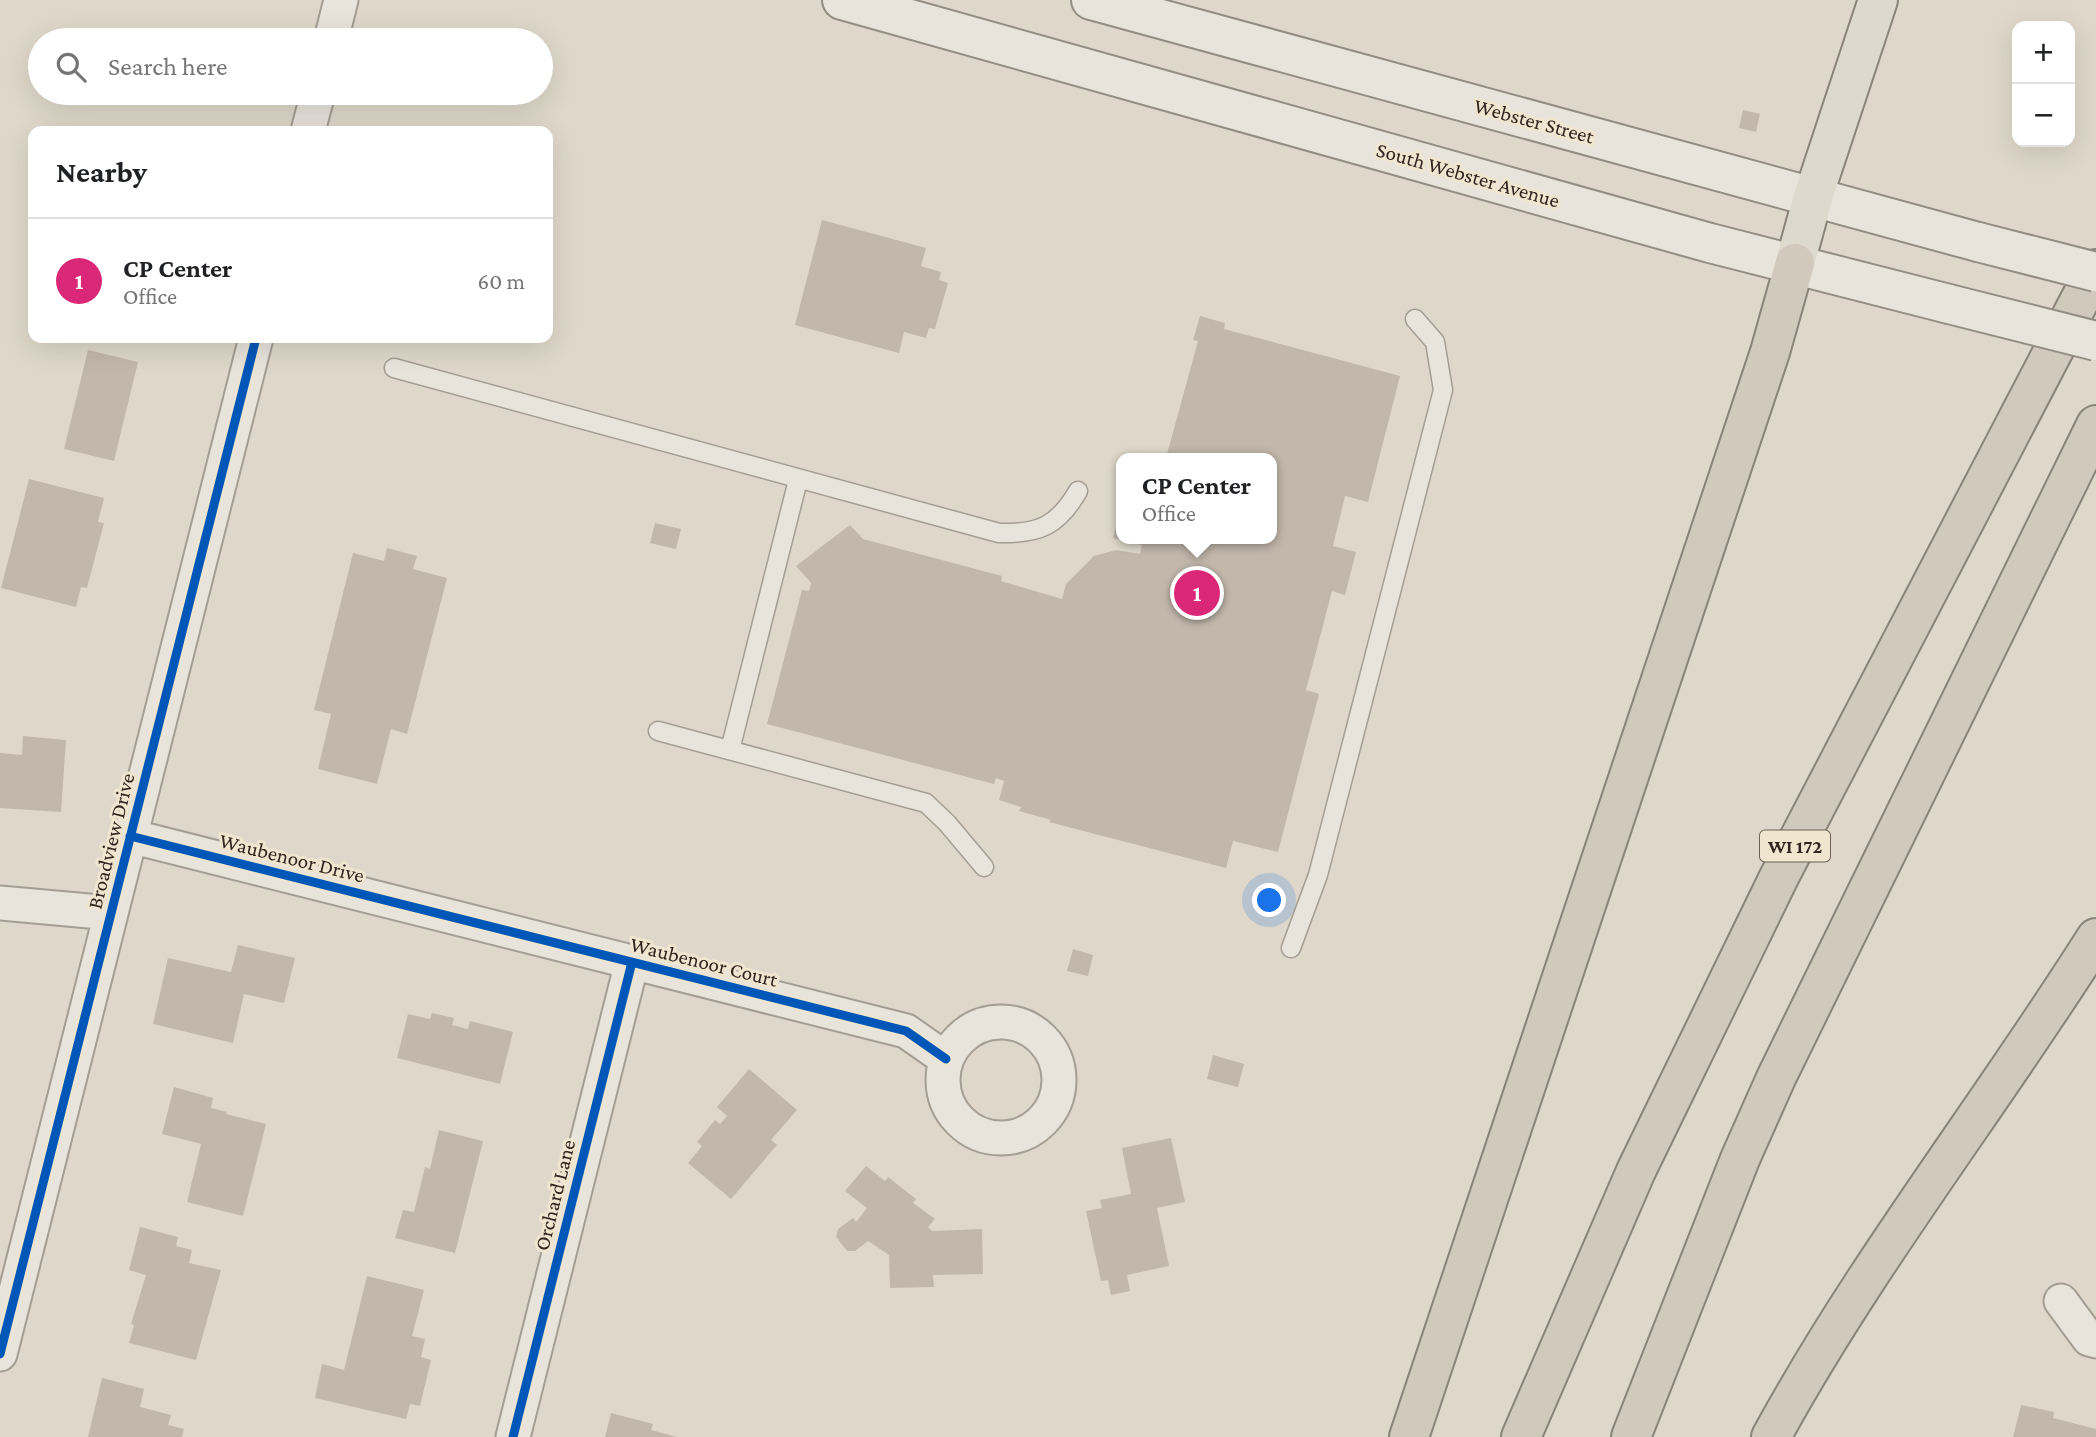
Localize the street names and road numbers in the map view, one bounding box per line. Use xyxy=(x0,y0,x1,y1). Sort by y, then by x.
street label: Webster Street xyxy=(1471,93,1598,149)
street label: South Webster Avenue xyxy=(1374,137,1562,213)
street label: Broadview Drive xyxy=(83,771,139,911)
street label: Waubenoor Drive xyxy=(217,828,367,888)
road number: WI 172 xyxy=(1760,831,1830,862)
street label: Waubenoor Court xyxy=(628,932,781,992)
street label: Orchard Lane xyxy=(530,1137,580,1253)

